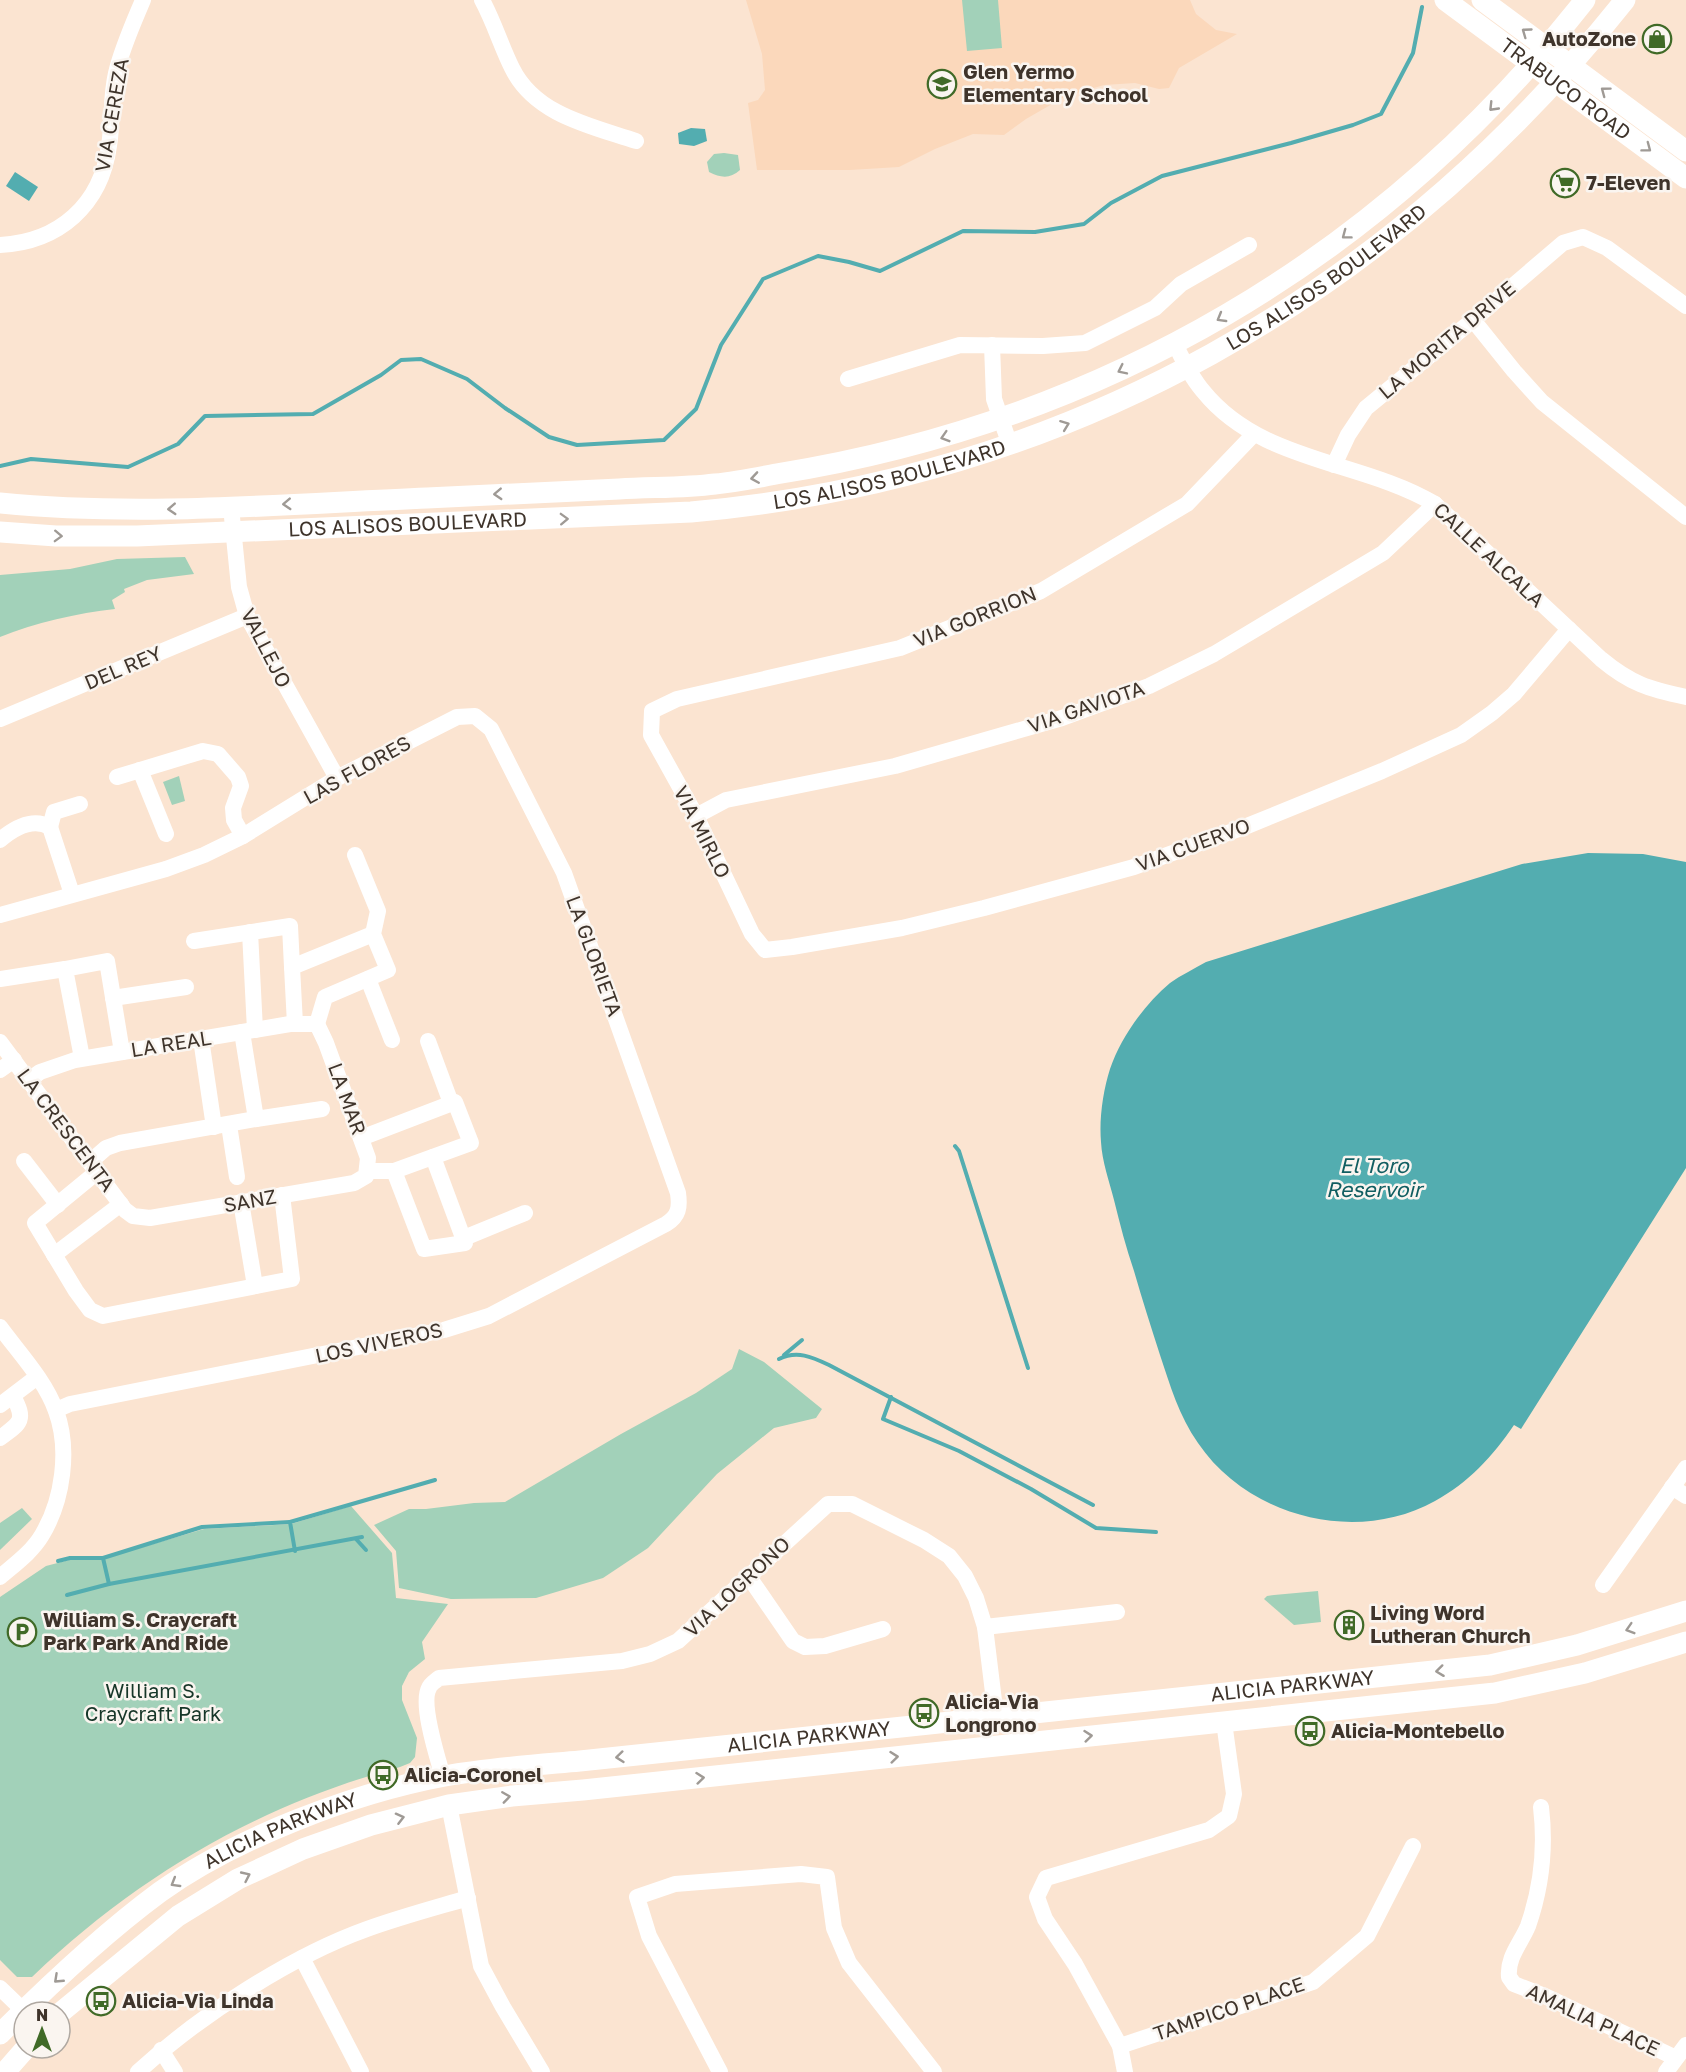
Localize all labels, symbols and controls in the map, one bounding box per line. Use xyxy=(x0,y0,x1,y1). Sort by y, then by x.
shop icon: AutoZone xyxy=(1641,23,1673,55)
place label: AutoZone xyxy=(1542,26,1636,50)
one-way arrow xyxy=(1522,28,1533,39)
street label: TRABUCO ROAD xyxy=(1496,32,1636,144)
street label: VIA CEREZA xyxy=(89,56,133,174)
place label: Glen Yermo Elementary School xyxy=(963,59,1148,106)
school or university icon: Glen Yermo Elementary School xyxy=(926,68,958,100)
one-way arrow xyxy=(1600,87,1611,98)
one-way arrow xyxy=(1489,99,1500,110)
one-way arrow xyxy=(1640,141,1651,152)
supermarket icon: 7-Eleven xyxy=(1549,167,1581,199)
place label: 7-Eleven xyxy=(1586,170,1670,194)
street label: LOS ALISOS BOULEVARD xyxy=(1222,198,1431,354)
one-way arrow xyxy=(1342,228,1353,239)
street label: LA MORITA DRIVE xyxy=(1373,275,1520,403)
one-way arrow xyxy=(1217,311,1227,322)
one-way arrow xyxy=(1118,363,1129,375)
one-way arrow xyxy=(1059,419,1070,432)
one-way arrow xyxy=(940,430,951,442)
street label: LOS ALISOS BOULEVARD xyxy=(771,434,1009,513)
one-way arrow xyxy=(750,471,760,484)
one-way arrow xyxy=(493,488,502,501)
street label: CALLE ALCALA xyxy=(1429,497,1550,612)
one-way arrow xyxy=(283,498,292,511)
one-way arrow xyxy=(168,503,177,516)
street label: LOS ALISOS BOULEVARD xyxy=(288,506,527,540)
one-way arrow xyxy=(560,512,569,525)
one-way arrow xyxy=(54,530,63,542)
street label: VIA GORRION xyxy=(910,581,1040,652)
street label: VALLEJO xyxy=(237,604,297,691)
street label: DEL REY xyxy=(80,640,165,694)
street label: VIA GAVIOTA xyxy=(1024,675,1147,737)
street label: LAS FLORES xyxy=(299,730,414,808)
street label: VIA MIRLO xyxy=(669,781,736,882)
street label: VIA CUERVO xyxy=(1132,812,1253,876)
street label: LA GLORIETA xyxy=(562,892,628,1019)
street label: LA REAL xyxy=(129,1025,213,1061)
street label: LA MAR xyxy=(324,1059,372,1138)
street label: LA CRESCENTA xyxy=(13,1063,121,1196)
water label: El Toro Reservoir xyxy=(1326,1152,1425,1202)
street label: SANZ xyxy=(222,1184,278,1216)
street label: LOS VIVEROS xyxy=(313,1317,445,1367)
street label: VIA LOGRONO xyxy=(678,1531,794,1641)
place label: Living Word Lutheran Church xyxy=(1370,1600,1531,1647)
place label: William S. Craycraft Park Park And Ride xyxy=(43,1607,237,1654)
building icon: Living Word Lutheran Church xyxy=(1333,1609,1365,1641)
parking icon: William S. Craycraft Park Park And Ride xyxy=(6,1616,38,1648)
one-way arrow xyxy=(1625,1622,1636,1634)
street label: ALICIA PARKWAY xyxy=(1209,1664,1375,1705)
one-way arrow xyxy=(1436,1664,1445,1676)
park label: William S. Craycraft Park xyxy=(85,1678,221,1725)
place label: Alicia-Via Longrono xyxy=(945,1689,1039,1736)
bus stop icon: Alicia-Via Longrono xyxy=(908,1697,940,1729)
street label: ALICIA PARKWAY xyxy=(726,1715,892,1756)
bus stop icon: Alicia-Montebello xyxy=(1294,1715,1326,1747)
place label: Alicia-Montebello xyxy=(1331,1718,1504,1742)
one-way arrow xyxy=(1084,1731,1093,1743)
one-way arrow xyxy=(615,1750,624,1763)
one-way arrow xyxy=(890,1751,899,1764)
bus stop icon: Alicia-Coronel xyxy=(367,1759,399,1791)
place label: Alicia-Coronel xyxy=(404,1762,543,1786)
one-way arrow xyxy=(696,1772,705,1785)
street label: ALICIA PARKWAY xyxy=(199,1786,360,1873)
one-way arrow xyxy=(502,1791,511,1803)
one-way arrow xyxy=(395,1812,405,1825)
one-way arrow xyxy=(239,1871,250,1883)
one-way arrow xyxy=(171,1876,181,1887)
one-way arrow xyxy=(55,1971,66,1982)
street label: TAMPICO PLACE xyxy=(1150,1971,1307,2045)
street label: AMALIA PLACE xyxy=(1523,1978,1664,2060)
bus stop icon: Alicia-Via Linda xyxy=(85,1985,117,2017)
place label: Alicia-Via Linda xyxy=(122,1988,274,2012)
north arrow xyxy=(12,2000,72,2060)
text: N xyxy=(36,2005,48,2025)

